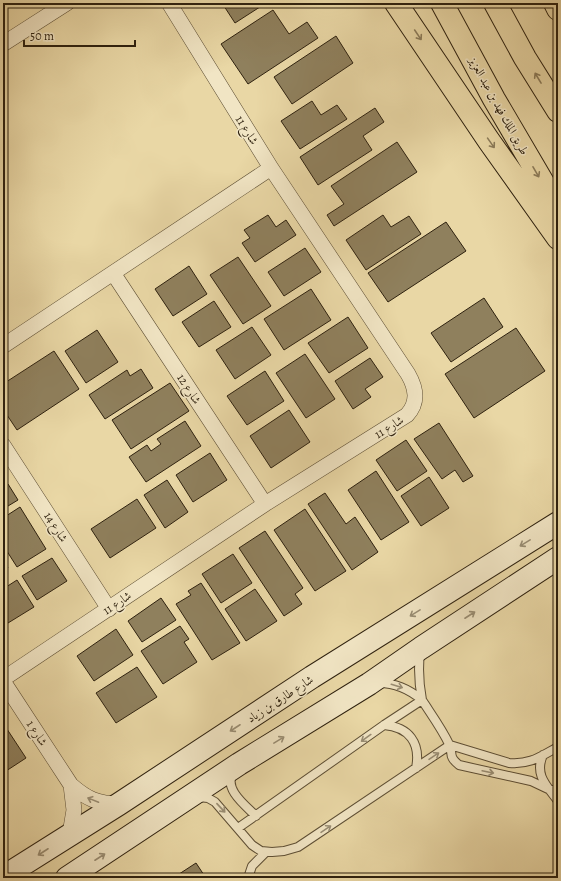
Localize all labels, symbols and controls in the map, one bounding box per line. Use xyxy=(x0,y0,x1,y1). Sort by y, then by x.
scale bar xyxy=(24,22,135,48)
text: 50 m xyxy=(30,28,54,44)
one-way arrow xyxy=(414,29,422,40)
street label: طريق الملك فهد بن عبد العزيز xyxy=(464,52,533,158)
one-way arrow xyxy=(533,72,541,84)
street label: شارع 11 xyxy=(229,112,262,149)
one-way arrow xyxy=(487,137,495,148)
one-way arrow xyxy=(532,166,540,178)
street label: شارع 12 xyxy=(171,371,205,409)
street label: شارع 11 xyxy=(371,412,408,445)
street label: شارع 14 xyxy=(38,509,72,547)
one-way arrow xyxy=(519,540,531,548)
street label: شارع 11 xyxy=(99,587,136,621)
one-way arrow xyxy=(409,609,421,617)
one-way arrow xyxy=(464,611,476,619)
street label: شارع طارق بن زياد xyxy=(244,671,318,729)
one-way arrow xyxy=(391,683,404,690)
street label: شارع 1 xyxy=(20,717,51,751)
one-way arrow xyxy=(229,724,240,732)
one-way arrow xyxy=(361,734,372,742)
one-way arrow xyxy=(273,735,285,743)
one-way arrow xyxy=(428,752,439,760)
one-way arrow xyxy=(481,768,494,776)
one-way arrow xyxy=(88,795,100,803)
one-way arrow xyxy=(216,803,226,813)
one-way arrow xyxy=(320,825,331,833)
one-way arrow xyxy=(37,848,49,856)
one-way arrow xyxy=(94,852,106,860)

